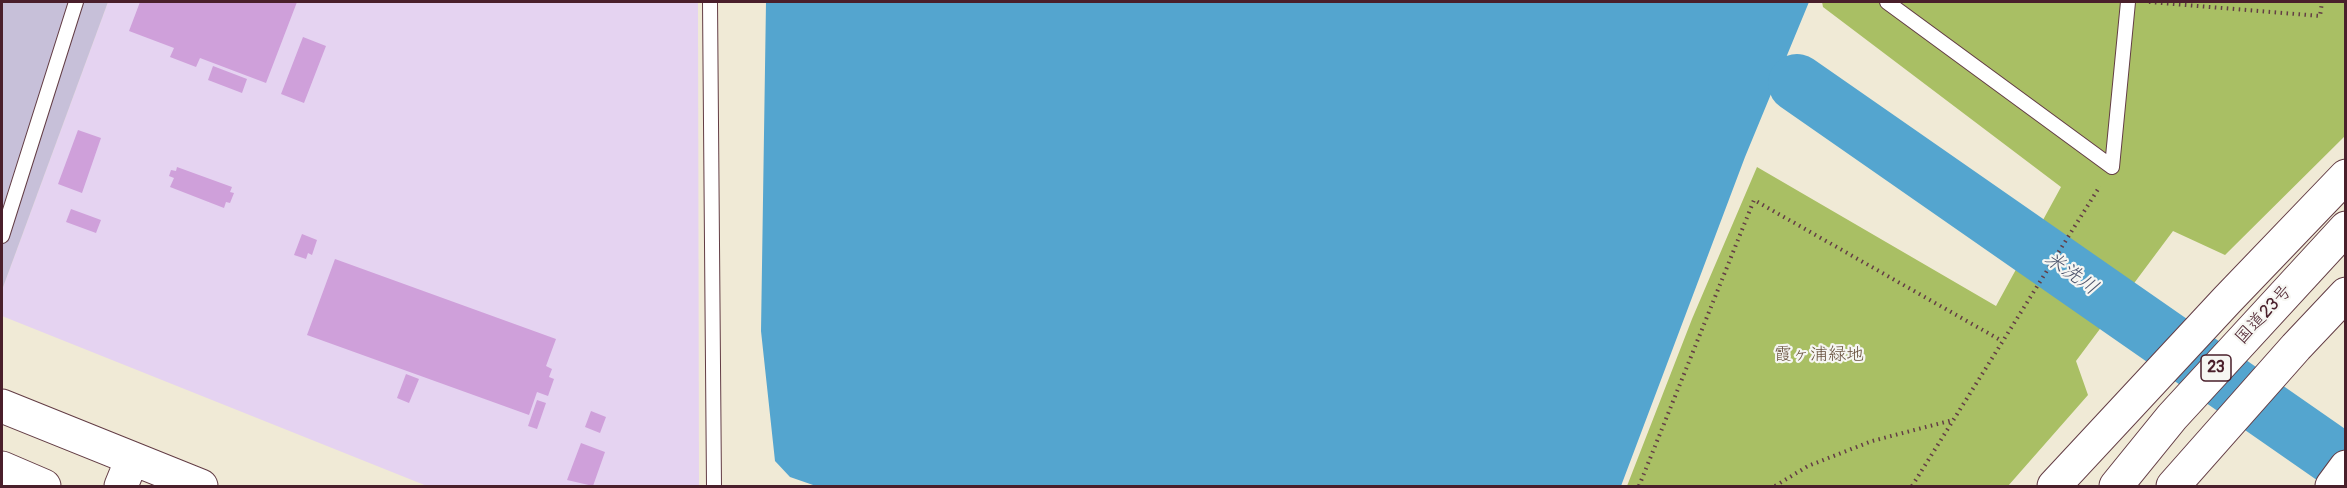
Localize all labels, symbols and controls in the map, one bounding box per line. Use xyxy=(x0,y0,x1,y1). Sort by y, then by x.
water label: 米洗川 xyxy=(2040,247,2102,301)
street label: 国道23号 xyxy=(2231,281,2297,349)
park label: 霞ヶ浦緑地 xyxy=(1774,344,1864,366)
road number: 23 xyxy=(2201,355,2231,381)

